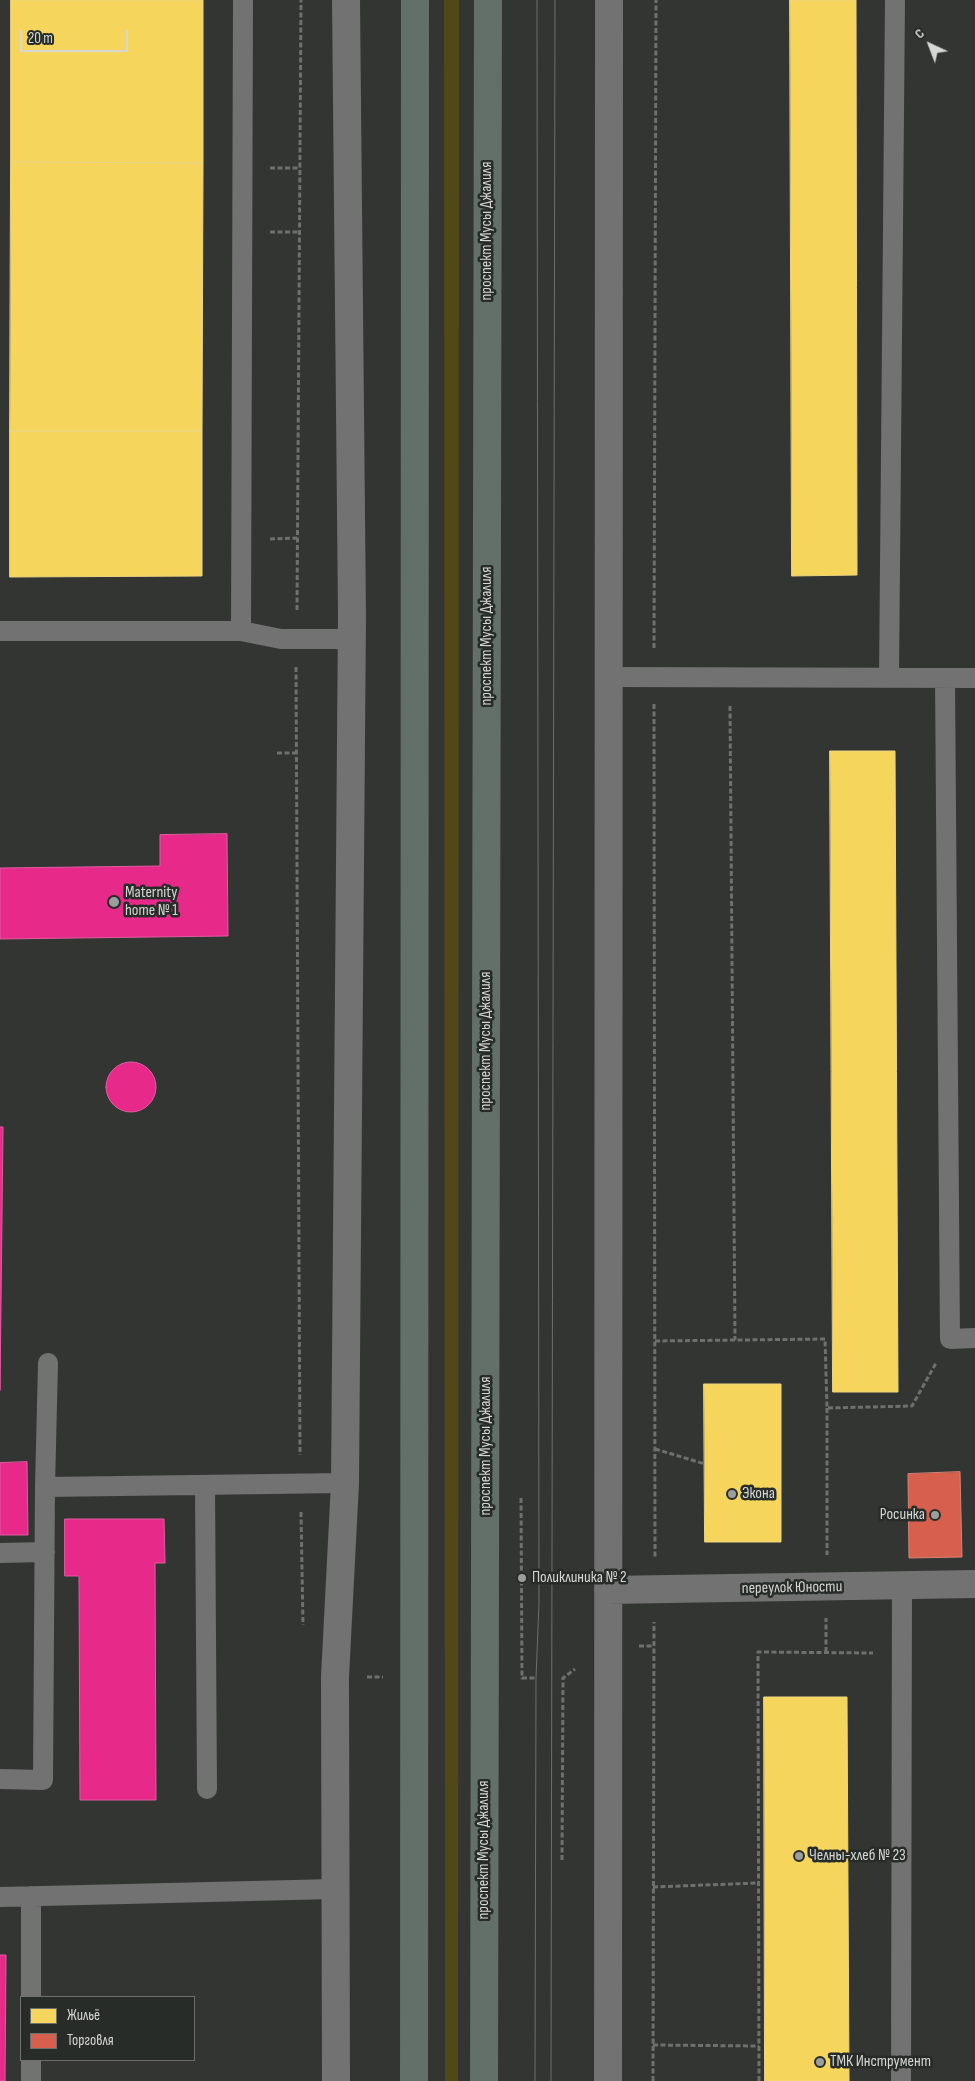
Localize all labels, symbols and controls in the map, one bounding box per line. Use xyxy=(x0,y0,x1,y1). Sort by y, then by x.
scale bar xyxy=(22,20,130,52)
north arrow xyxy=(905,20,955,70)
text: С xyxy=(911,25,928,42)
text: 20 m xyxy=(28,29,53,48)
street label: проспект Мусы Джалиля xyxy=(477,161,497,301)
street label: проспект Мусы Джалиля xyxy=(477,566,497,706)
place label: Maternity home № 1 xyxy=(125,883,178,921)
marker: Maternity home № 1 xyxy=(107,895,121,909)
street label: проспект Мусы Джалиля xyxy=(476,971,496,1111)
street label: проспект Мусы Джалиля xyxy=(476,1376,496,1516)
place label: Экона xyxy=(742,1484,775,1504)
marker: Экона xyxy=(726,1488,738,1500)
place label: Росинка xyxy=(880,1505,925,1525)
marker: Росинка xyxy=(929,1509,941,1521)
place label: Поликлиника № 2 xyxy=(532,1568,627,1588)
marker: Поликлиника № 2 xyxy=(516,1572,528,1584)
street label: переулок Юности xyxy=(742,1578,842,1598)
street label: проспект Мусы Джалиля xyxy=(474,1780,494,1920)
place label: Челны-хлеб № 23 xyxy=(809,1846,906,1866)
marker: Челны-хлеб № 23 xyxy=(793,1850,805,1862)
legend xyxy=(20,1996,195,2061)
text: Жильё xyxy=(67,2006,100,2025)
text: Торговля xyxy=(67,2031,114,2050)
place label: ТМК Инструмент xyxy=(830,2052,931,2072)
marker: ТМК Инструмент xyxy=(814,2056,826,2068)

